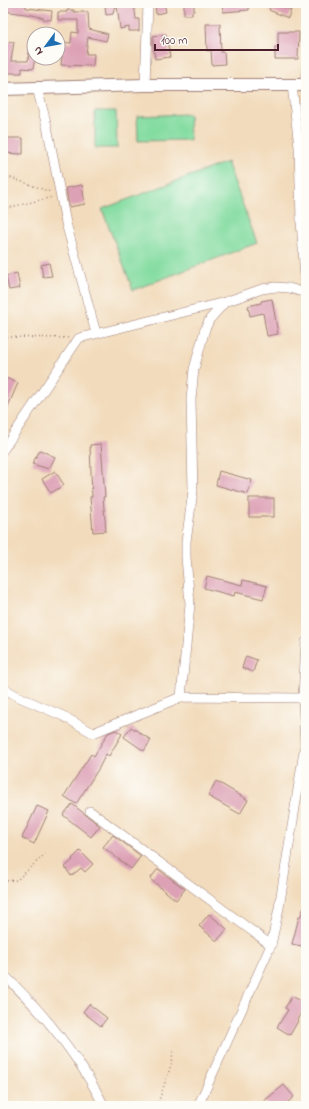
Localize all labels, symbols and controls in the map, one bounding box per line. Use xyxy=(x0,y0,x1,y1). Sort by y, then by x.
north arrow xyxy=(26,26,66,66)
scale bar xyxy=(155,26,278,52)
text: 100 m xyxy=(161,32,188,50)
text: N xyxy=(30,43,47,58)

